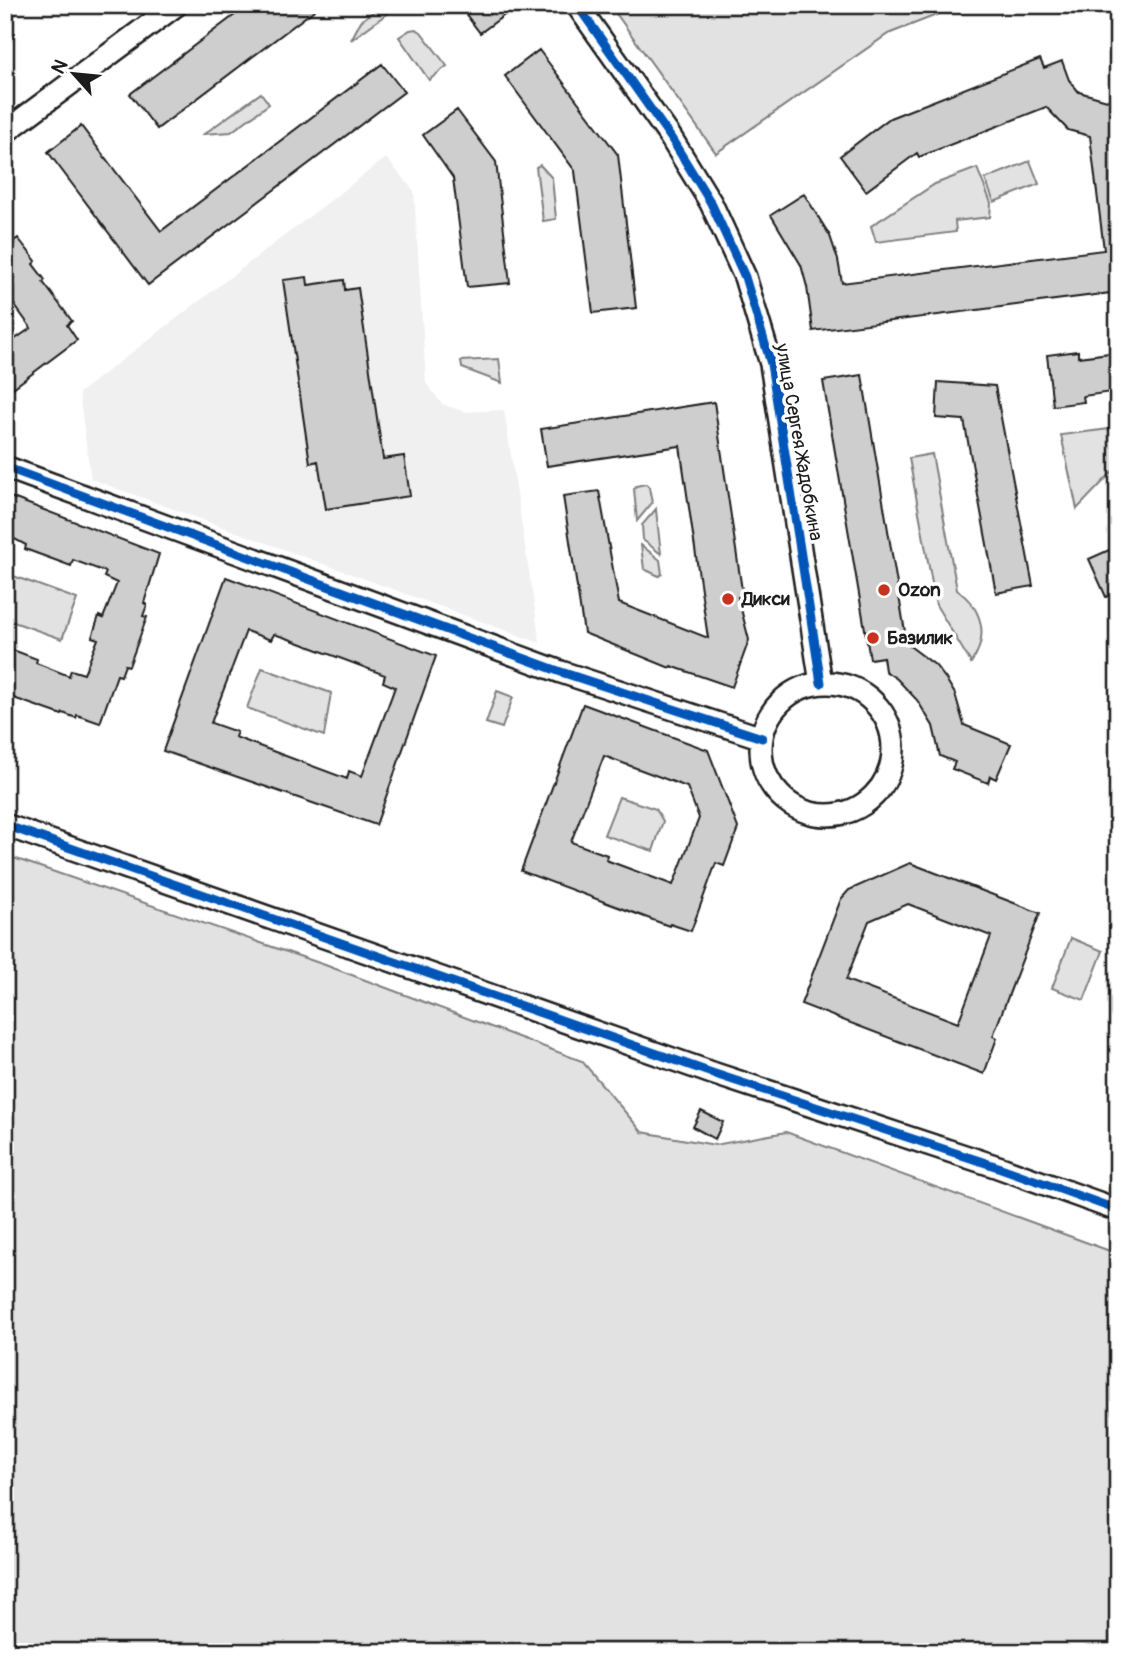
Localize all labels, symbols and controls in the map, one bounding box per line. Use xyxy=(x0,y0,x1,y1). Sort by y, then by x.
north arrow xyxy=(38,38,108,108)
text: N xyxy=(46,55,73,78)
street label: улица Сергея Жадобкина xyxy=(770,341,828,543)
place label: Ozon xyxy=(898,578,941,602)
marker: Ozon xyxy=(876,582,892,598)
place label: Дикси xyxy=(741,587,790,611)
marker: Дикси xyxy=(720,591,736,607)
place label: Базилик xyxy=(887,626,953,650)
marker: Базилик xyxy=(865,630,881,646)

